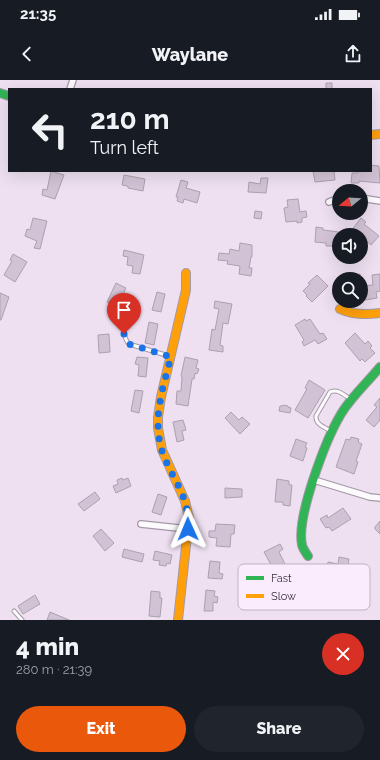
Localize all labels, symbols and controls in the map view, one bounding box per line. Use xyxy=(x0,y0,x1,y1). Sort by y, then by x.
text: 21:35 xyxy=(20,5,56,23)
icon: back xyxy=(16,43,38,65)
icon: share xyxy=(342,43,364,65)
text: Waylane xyxy=(152,44,228,65)
text: 210 m xyxy=(90,103,170,136)
icon: left xyxy=(24,104,76,156)
text: Turn left xyxy=(90,137,159,158)
north arrow xyxy=(332,184,368,220)
map controls xyxy=(332,184,368,308)
button: sound xyxy=(332,228,368,264)
button: search xyxy=(332,272,368,308)
pin xyxy=(107,293,141,334)
icon: arrive xyxy=(113,299,135,321)
position arrow xyxy=(167,508,209,550)
legend xyxy=(238,564,370,610)
text: Fast xyxy=(271,572,292,585)
text: Slow xyxy=(271,590,296,603)
text: 4 min xyxy=(16,632,79,661)
button: close xyxy=(322,633,364,675)
text: 280 m · 21:39 xyxy=(16,662,92,677)
button: Exit xyxy=(16,706,186,752)
button: Share xyxy=(194,706,364,752)

